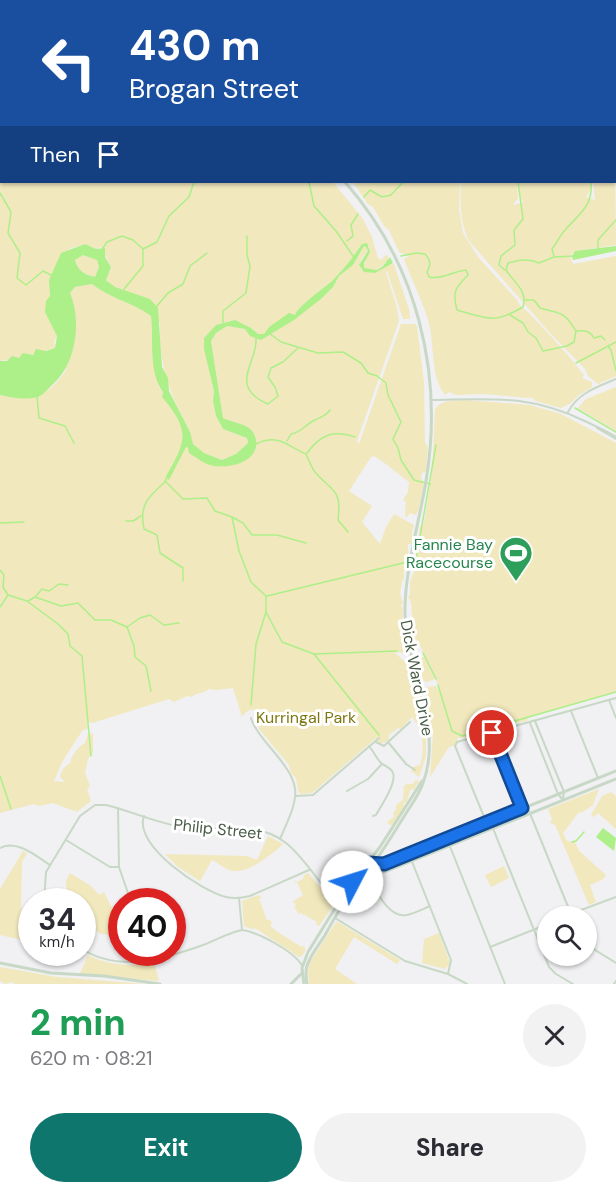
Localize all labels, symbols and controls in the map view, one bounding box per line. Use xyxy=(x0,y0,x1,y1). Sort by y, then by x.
text: 430 m xyxy=(129,18,261,73)
icon: left xyxy=(30,24,108,102)
text: Brogan Street xyxy=(129,71,299,106)
icon: arrive xyxy=(92,138,125,171)
text: Then xyxy=(30,140,80,169)
place label: Fannie Bay Racecourse xyxy=(406,534,493,573)
sports icon: Fannie Bay Racecourse xyxy=(498,535,534,582)
street label: Dick Ward Drive xyxy=(395,618,439,738)
park label: Kurringal Park xyxy=(256,707,356,728)
pin xyxy=(466,707,517,758)
icon: arrive xyxy=(475,716,508,749)
street label: Philip Street xyxy=(172,814,264,844)
position arrow xyxy=(320,850,384,914)
speed limit sign: 40 xyxy=(108,888,186,966)
text: 34 xyxy=(38,900,76,939)
map controls xyxy=(537,906,597,966)
button: search xyxy=(537,906,597,966)
text: km/h xyxy=(39,932,75,952)
text: 2 min xyxy=(30,999,126,1046)
button: close xyxy=(523,1004,586,1067)
text: 620 m · 08:21 xyxy=(30,1045,152,1071)
button: Exit xyxy=(30,1113,302,1182)
button: Share xyxy=(314,1113,586,1182)

